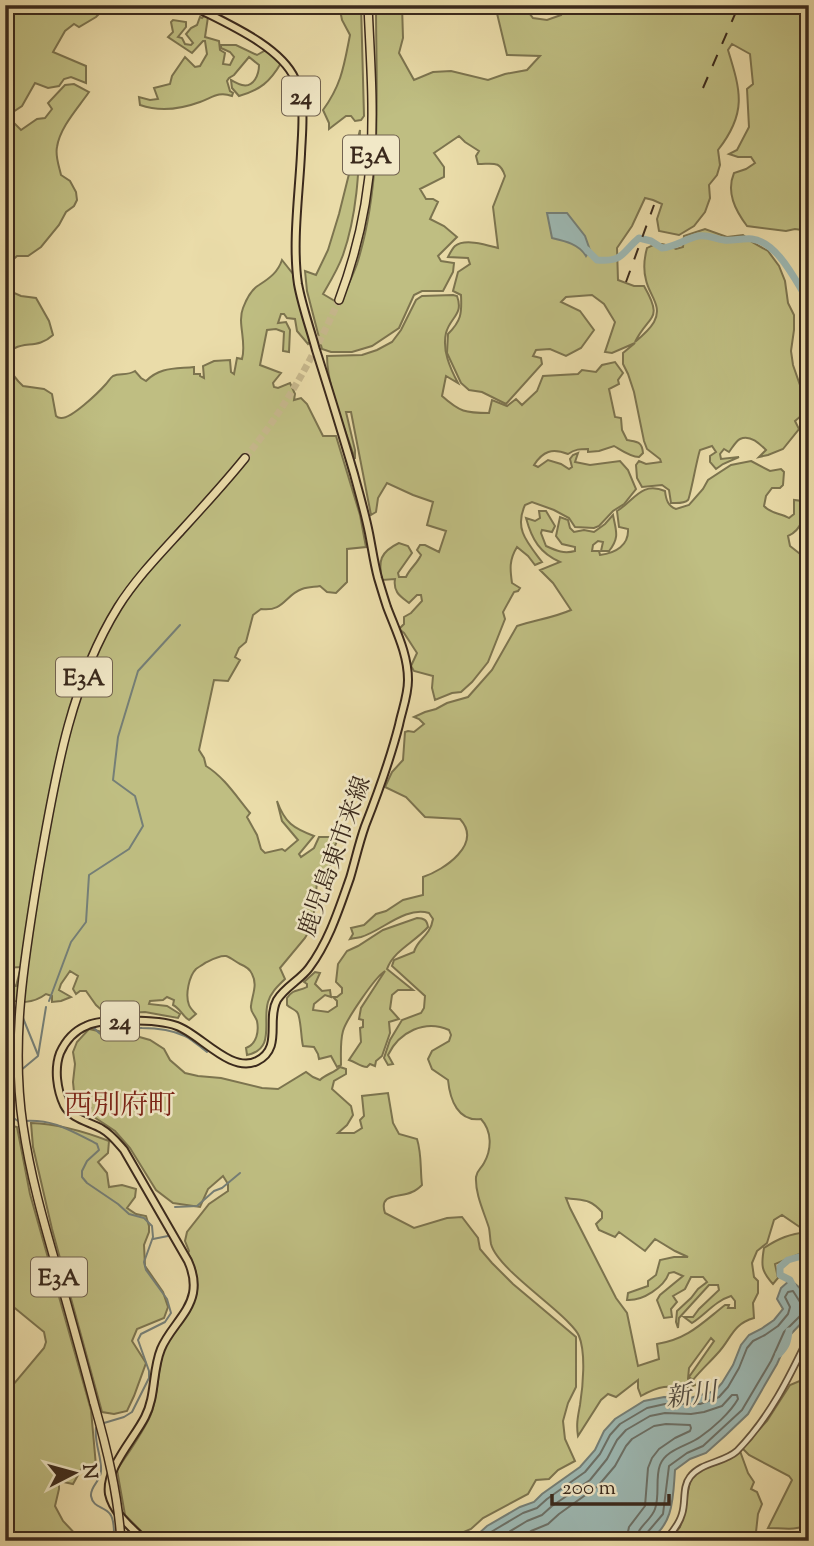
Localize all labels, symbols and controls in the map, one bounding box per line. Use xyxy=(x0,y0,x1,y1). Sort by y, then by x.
road number: 24 xyxy=(282,76,320,116)
road number: E3A xyxy=(343,136,399,174)
road number: E3A xyxy=(56,657,112,696)
street label: 鹿児島東市来線 xyxy=(291,772,381,941)
road number: 24 xyxy=(101,1002,139,1040)
district label: 西別府町 xyxy=(64,1087,176,1127)
road number: E3A xyxy=(31,1258,87,1296)
water label: 新川 xyxy=(663,1374,723,1418)
north arrow xyxy=(38,1438,108,1508)
scale bar xyxy=(552,1462,669,1506)
text: N xyxy=(74,1463,103,1480)
text: 200 m xyxy=(562,1474,616,1504)

